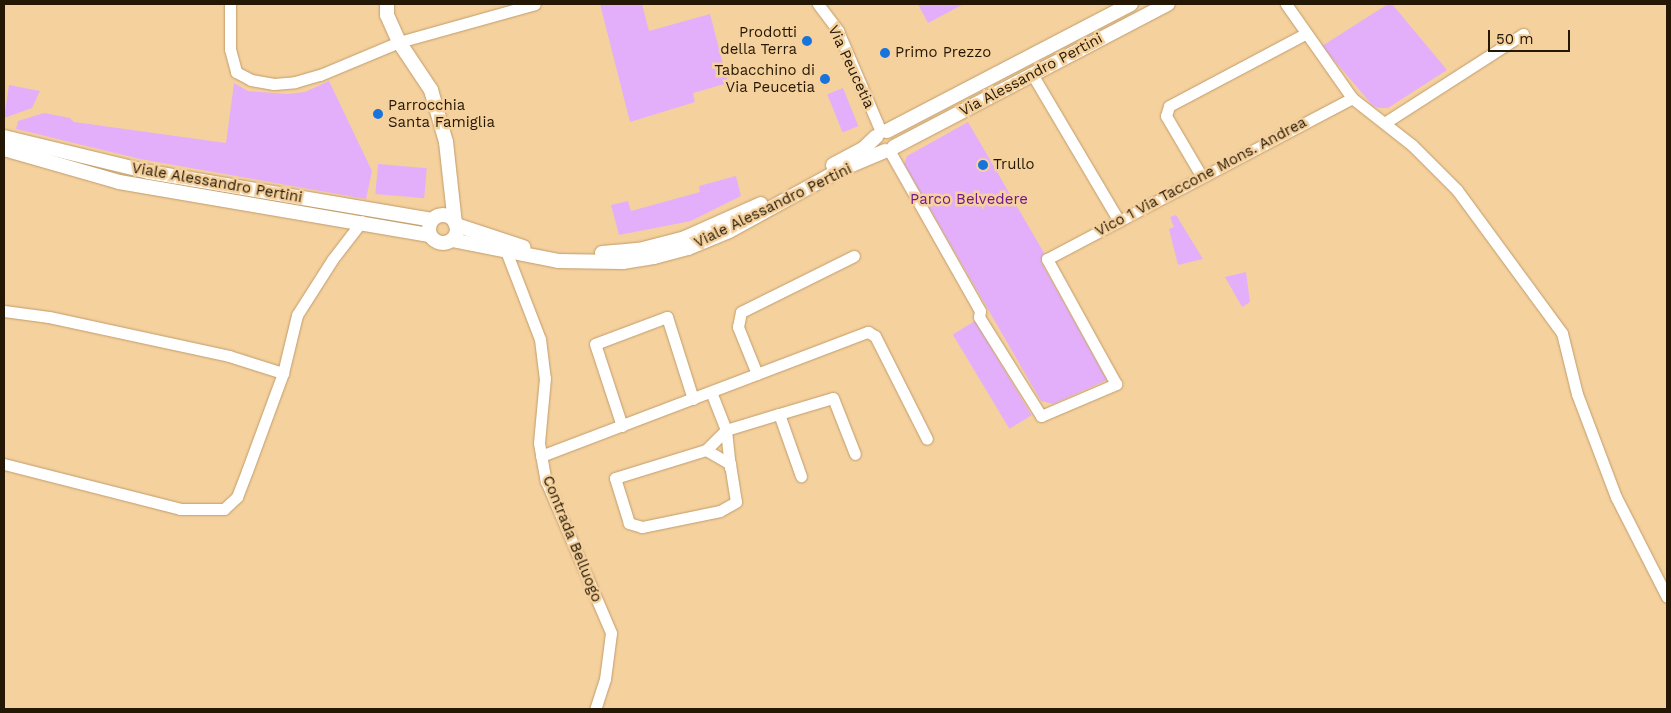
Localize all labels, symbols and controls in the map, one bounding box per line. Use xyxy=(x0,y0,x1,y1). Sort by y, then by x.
scale bar xyxy=(1491,20,1574,52)
street label: Via Peucetia xyxy=(824,22,878,112)
place label: Prodotti della Terra xyxy=(720,23,797,58)
street label: Via Alessandro Pertini xyxy=(956,29,1106,121)
text: 50 m xyxy=(1496,30,1533,48)
marker: Prodotti della Terra xyxy=(801,35,813,47)
place label: Primo Prezzo xyxy=(895,44,991,62)
marker: Primo Prezzo xyxy=(879,47,891,59)
place label: Tabacchino di Via Peucetia xyxy=(714,61,815,96)
marker: Tabacchino di Via Peucetia xyxy=(819,73,831,85)
place label: Parrocchia Santa Famiglia xyxy=(388,96,495,131)
marker: Parrocchia Santa Famiglia xyxy=(372,108,384,120)
street label: Vico 1 Via Taccone Mons. Andrea xyxy=(1091,113,1311,241)
place label: Trullo xyxy=(993,156,1035,174)
street label: Viale Alessandro Pertini xyxy=(130,159,304,207)
marker: Trullo xyxy=(977,159,989,171)
street label: Viale Alessandro Pertini xyxy=(691,160,855,252)
park label: Parco Belvedere xyxy=(910,191,1028,209)
street label: Contrada Belluogo xyxy=(538,473,606,605)

